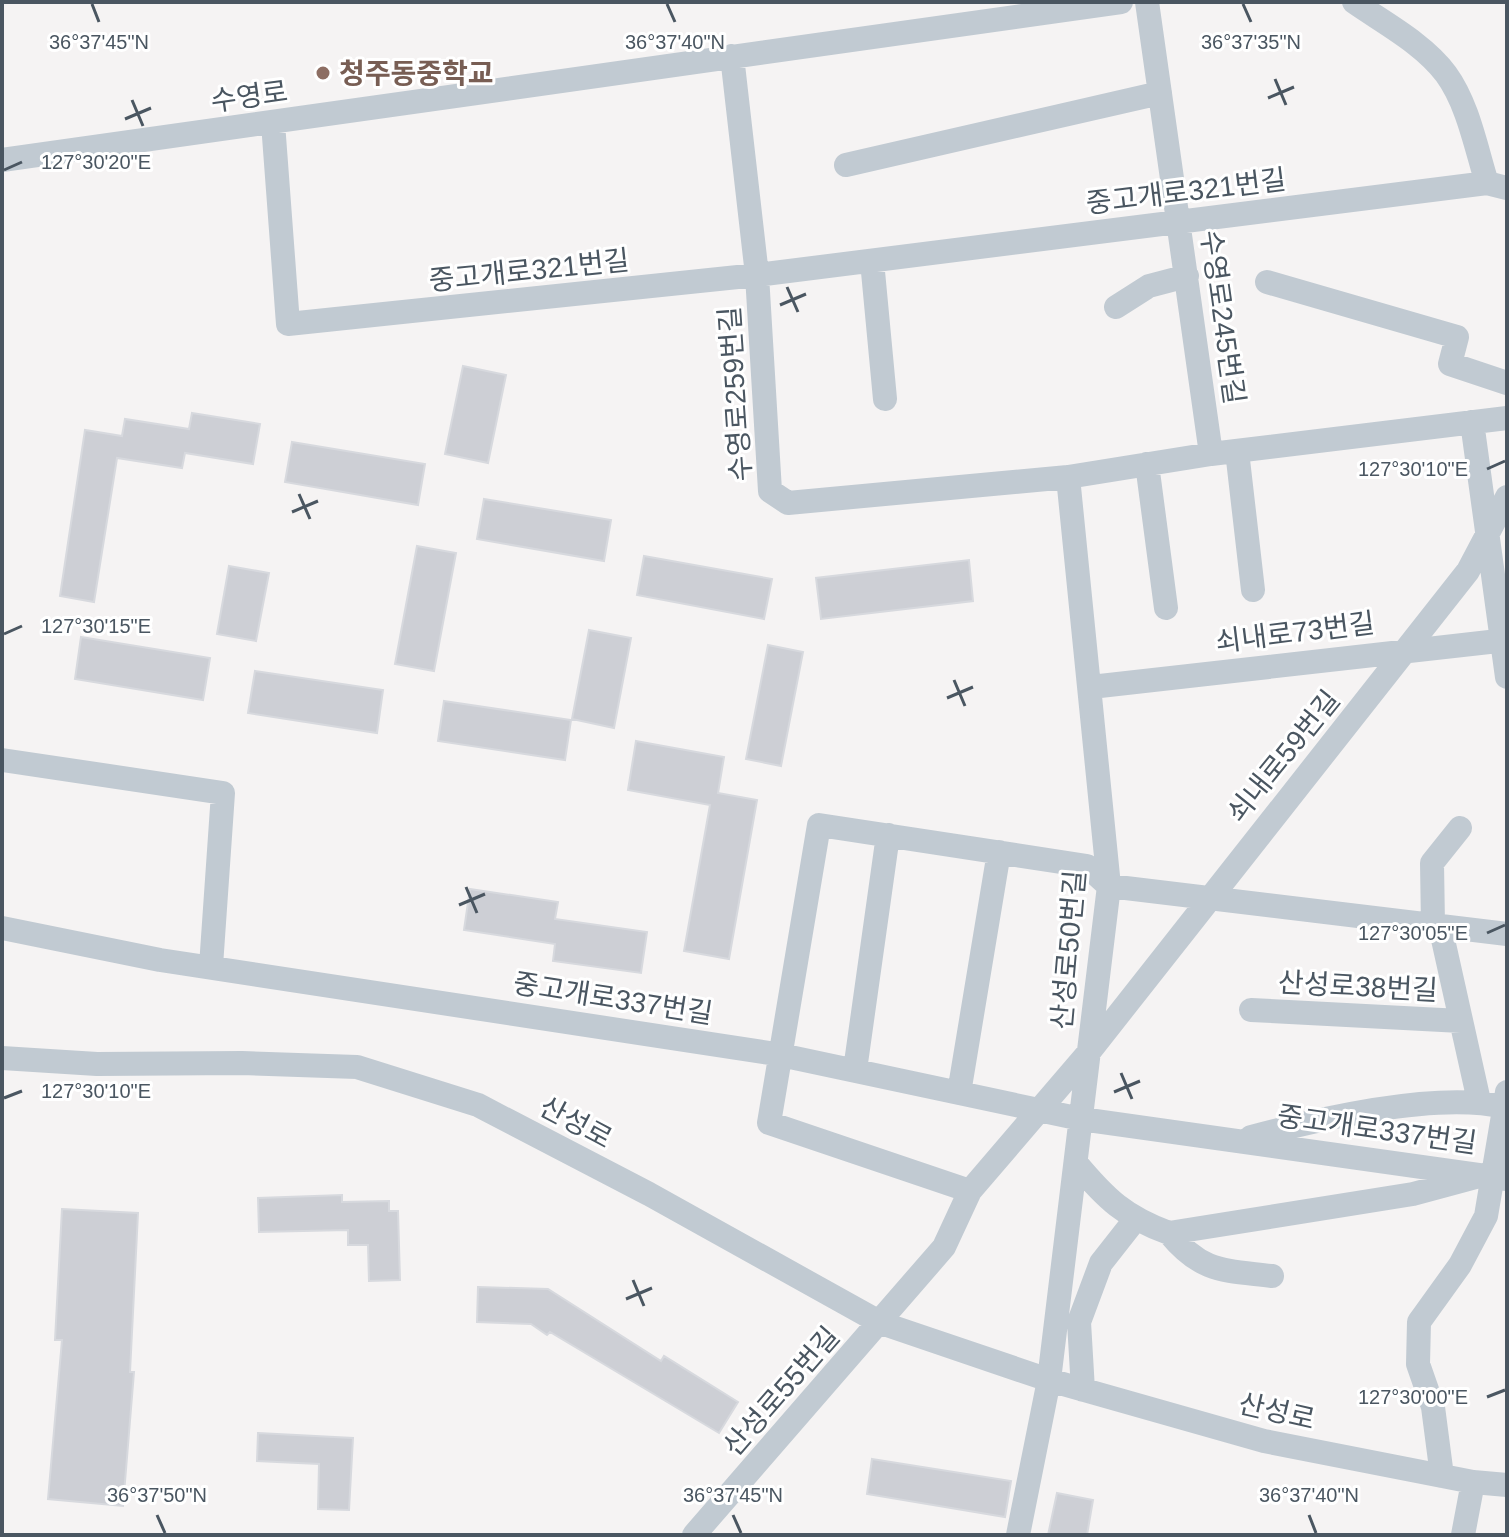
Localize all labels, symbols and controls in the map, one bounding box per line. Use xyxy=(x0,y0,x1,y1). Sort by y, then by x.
text: 36°37'45"N xyxy=(49,31,149,53)
text: 36°37'40"N xyxy=(625,31,725,53)
text: 36°37'35"N xyxy=(1201,31,1301,53)
place label: 청주동중학교 xyxy=(339,58,494,89)
marker: 청주동중학교 xyxy=(314,64,332,82)
street label: 수영로 xyxy=(209,76,289,117)
text: 127°30'20"E xyxy=(41,151,151,173)
street label: 중고개로321번길 xyxy=(1084,164,1288,219)
street label: 수영로245번길 xyxy=(1195,228,1250,406)
street label: 중고개로321번길 xyxy=(427,245,631,296)
street label: 수영로259번길 xyxy=(714,305,757,483)
text: 127°30'10"E xyxy=(1358,458,1468,480)
street label: 쇠내로73번길 xyxy=(1214,607,1376,658)
text: 127°30'15"E xyxy=(41,615,151,637)
street label: 쇠내로59번길 xyxy=(1221,684,1346,828)
street label: 산성로50번길 xyxy=(1046,869,1091,1031)
text: 127°30'05"E xyxy=(1358,922,1468,944)
street label: 중고개로337번길 xyxy=(511,967,715,1030)
street label: 산성로38번길 xyxy=(1277,967,1439,1006)
text: 127°30'10"E xyxy=(41,1080,151,1102)
street label: 산성로 xyxy=(534,1091,617,1154)
street label: 중고개로337번길 xyxy=(1275,1100,1479,1159)
street label: 산성로55번길 xyxy=(717,1321,846,1462)
text: 127°30'00"E xyxy=(1358,1386,1468,1408)
street label: 산성로 xyxy=(1236,1388,1318,1435)
text: 36°37'50"N xyxy=(107,1484,207,1506)
text: 36°37'45"N xyxy=(683,1484,783,1506)
text: 36°37'40"N xyxy=(1259,1484,1359,1506)

